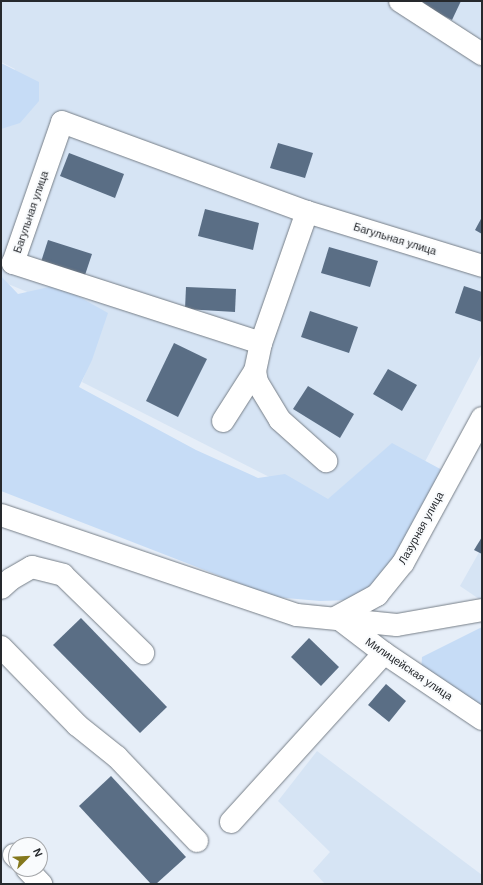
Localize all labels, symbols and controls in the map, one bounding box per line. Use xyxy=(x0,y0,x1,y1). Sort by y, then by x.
street label: Багульная улица xyxy=(11,169,51,255)
street label: Багульная улица xyxy=(352,220,438,258)
street label: Лазурная улица xyxy=(396,489,446,567)
street label: Милицейская улица xyxy=(363,635,455,703)
north arrow xyxy=(8,837,48,877)
text: N xyxy=(31,846,45,859)

